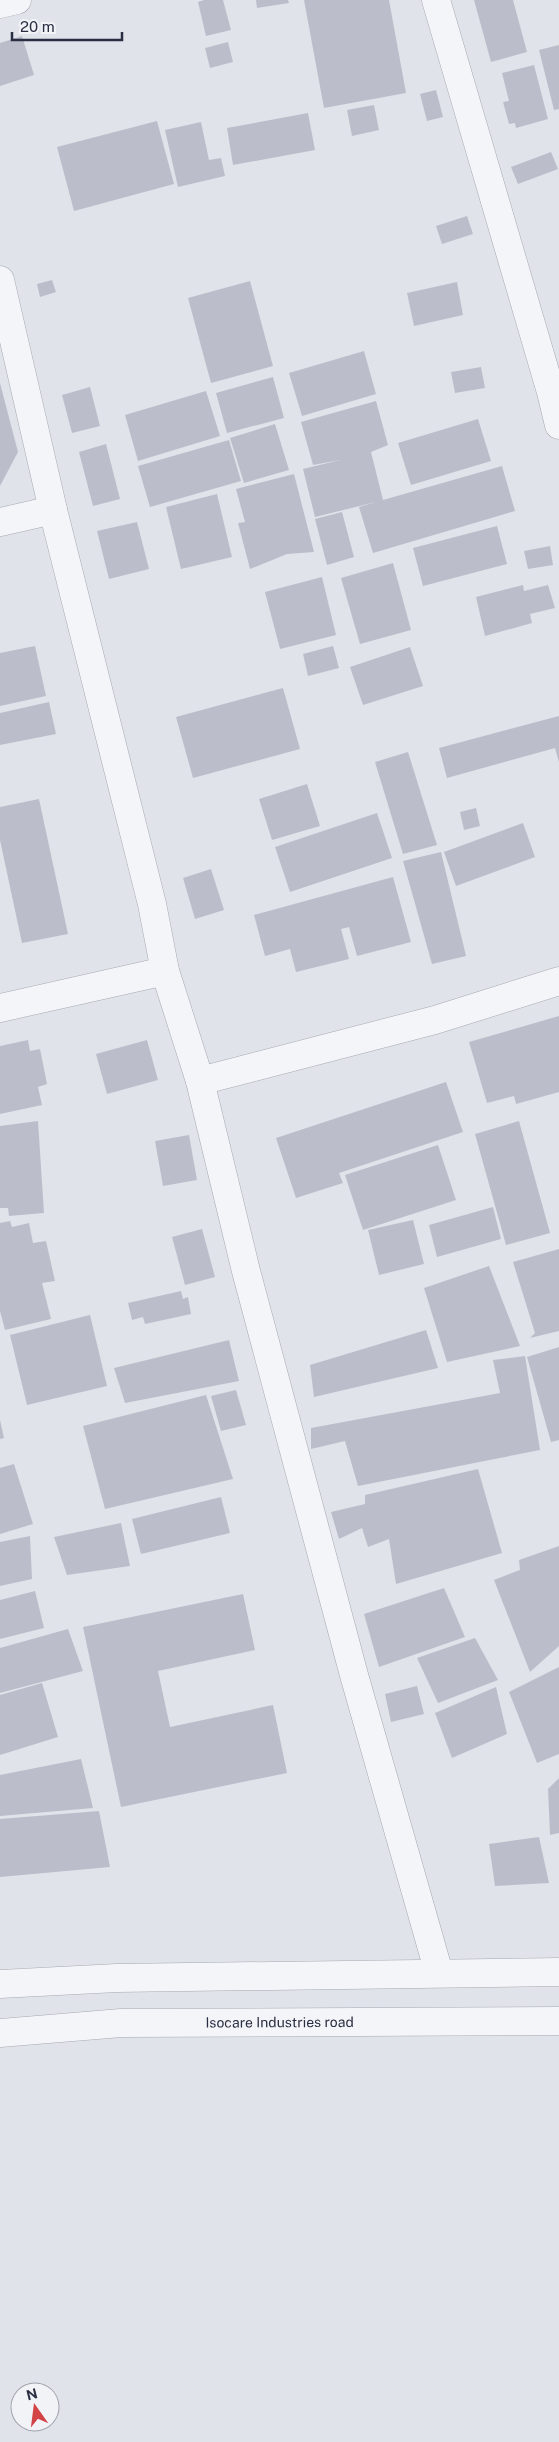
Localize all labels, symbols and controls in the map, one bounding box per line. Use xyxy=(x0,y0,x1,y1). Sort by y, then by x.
scale bar xyxy=(12,10,122,42)
text: 20 m xyxy=(20,18,55,35)
street label: Isocare Industries road xyxy=(205,2014,354,2031)
north arrow xyxy=(10,2382,60,2432)
text: N xyxy=(25,2385,39,2403)

